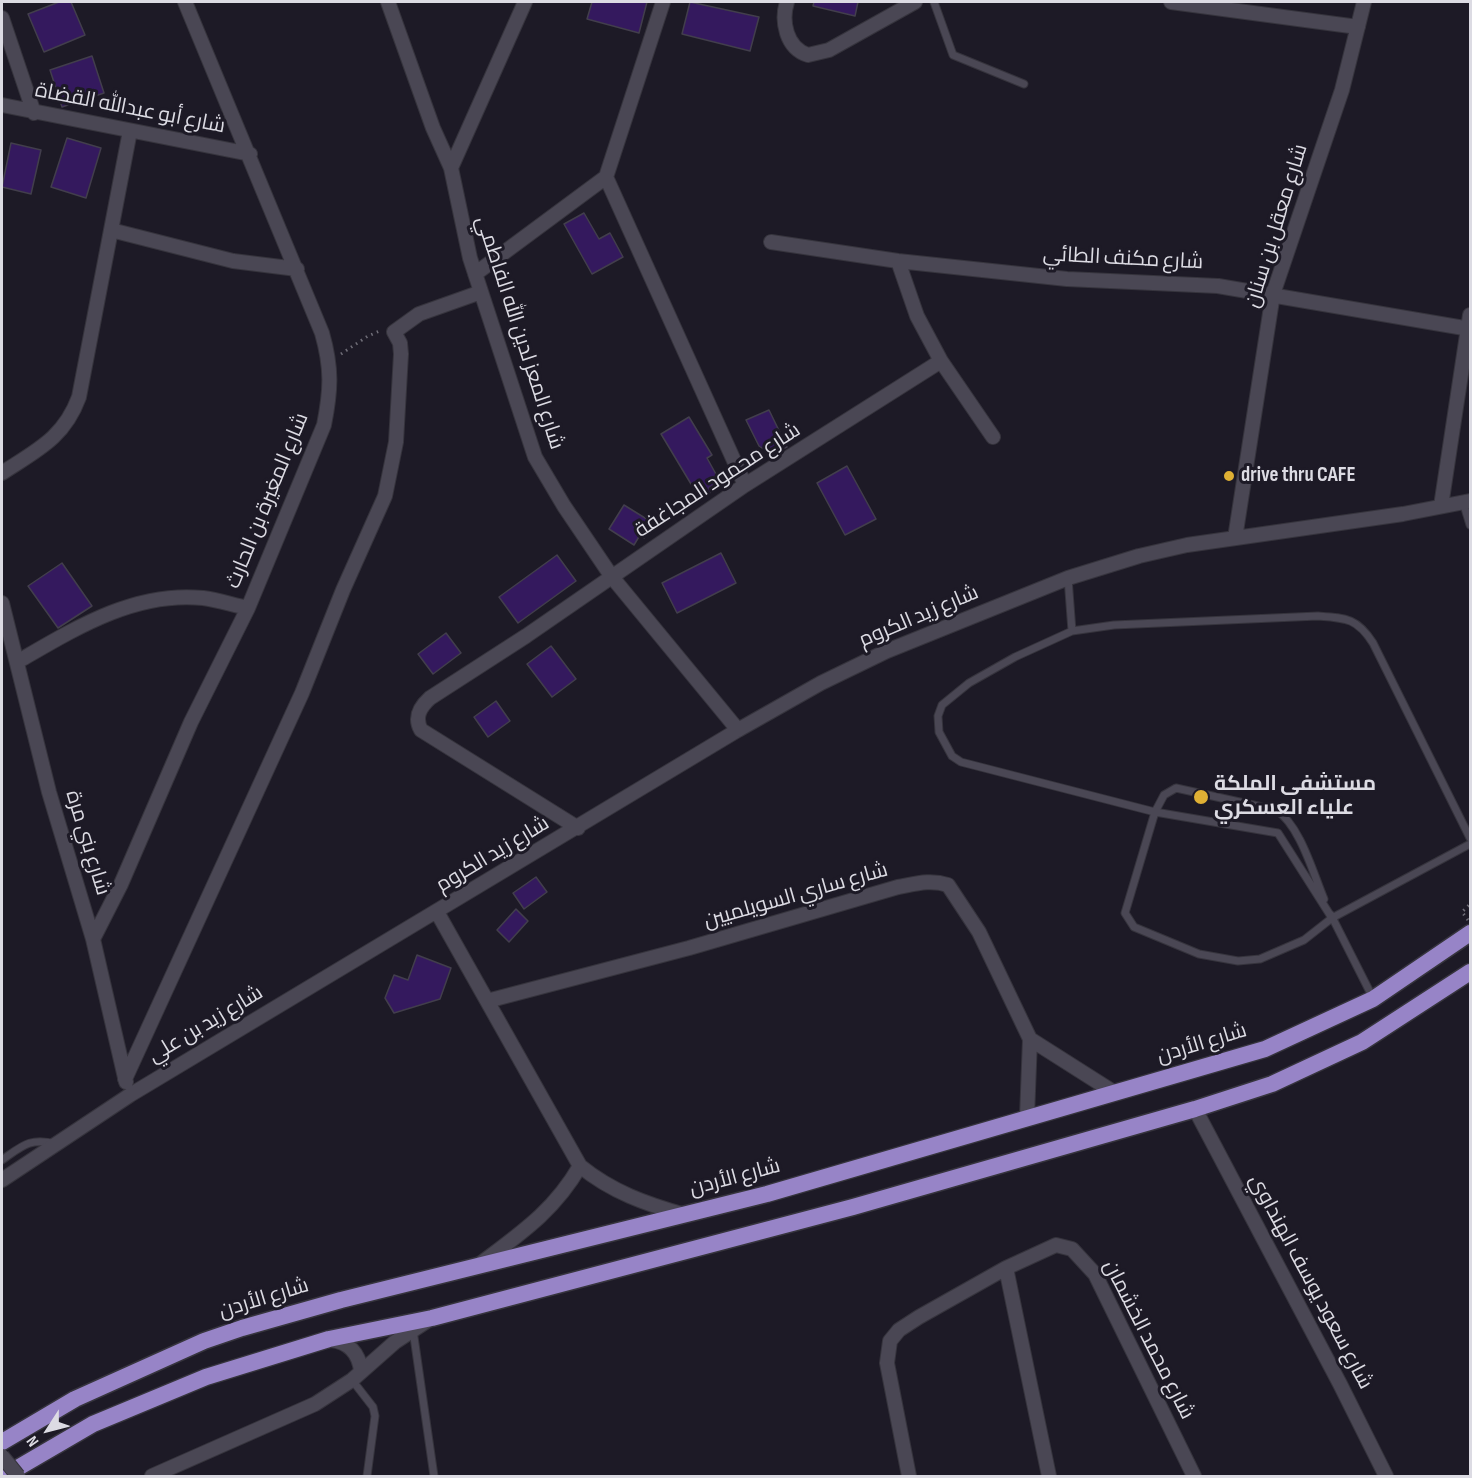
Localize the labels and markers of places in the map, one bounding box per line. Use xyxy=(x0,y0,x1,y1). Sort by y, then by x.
place label: drive thru CAFE xyxy=(1241,463,1356,489)
marker: drive thru CAFE xyxy=(1222,469,1236,483)
place label: مستشفى الملكة علياء العسكري xyxy=(1214,772,1376,822)
marker: مستشفى الملكة علياء العسكري xyxy=(1192,788,1210,806)

